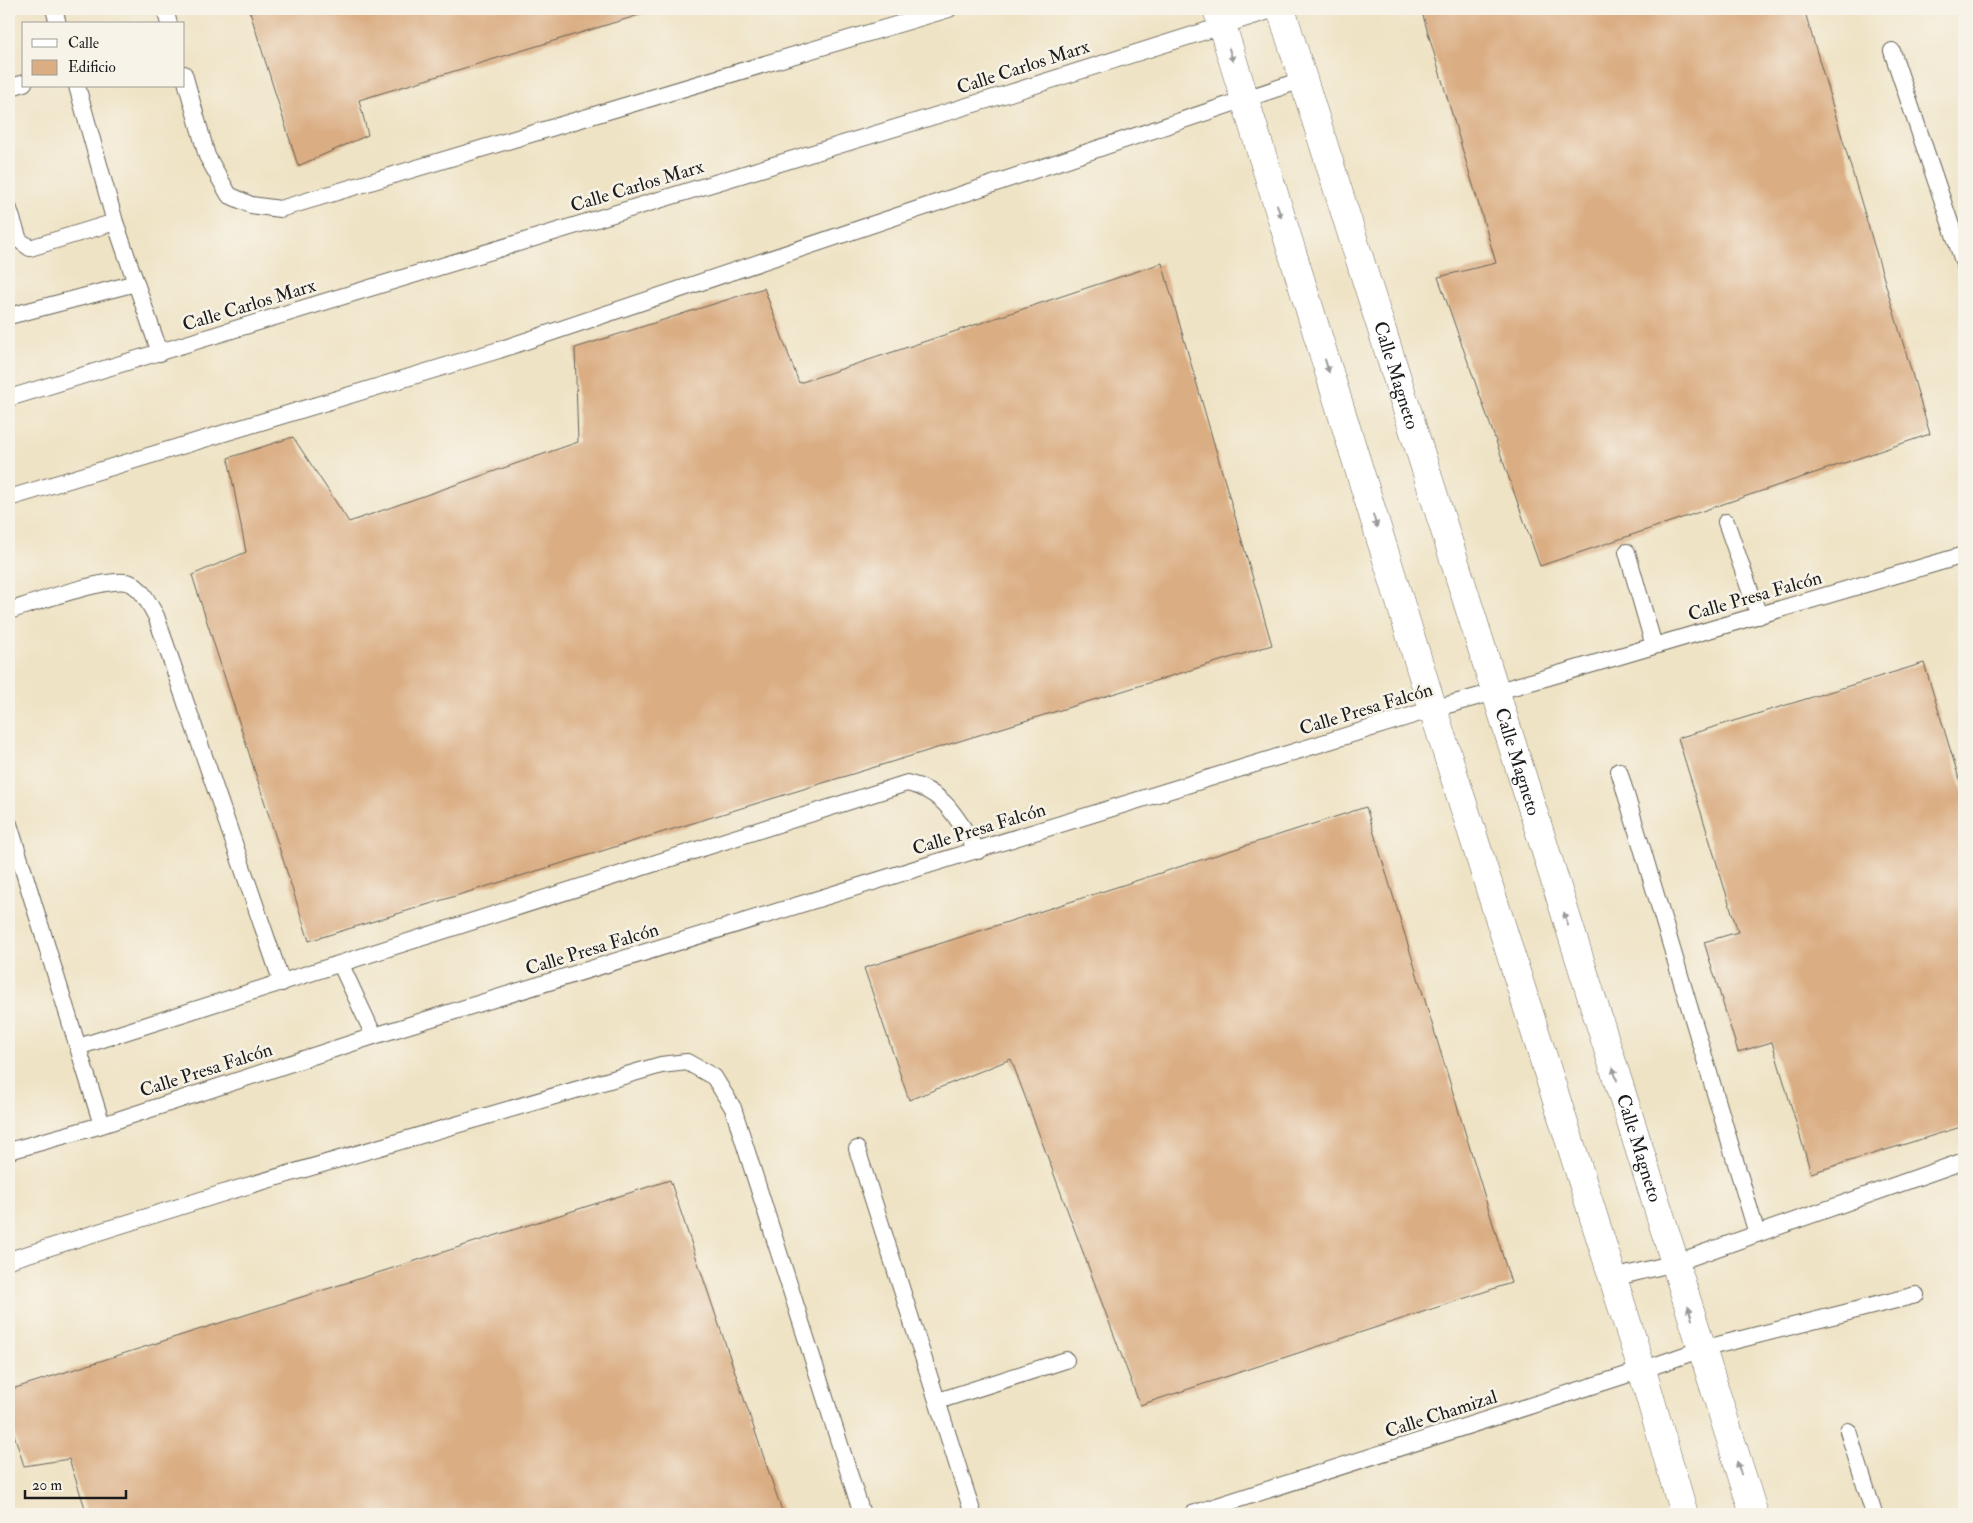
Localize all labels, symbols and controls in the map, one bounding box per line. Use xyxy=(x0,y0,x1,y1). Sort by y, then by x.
legend xyxy=(22,22,185,88)
text: Calle xyxy=(68,34,99,53)
street label: Calle Carlos Marx xyxy=(954,34,1093,100)
one-way arrow xyxy=(1228,48,1235,63)
text: Edificio xyxy=(68,58,116,77)
street label: Calle Carlos Marx xyxy=(568,154,707,218)
one-way arrow xyxy=(1275,203,1283,218)
street label: Calle Carlos Marx xyxy=(180,273,319,337)
street label: Calle Magneto xyxy=(1368,318,1424,432)
one-way arrow xyxy=(1323,359,1331,374)
one-way arrow xyxy=(1371,514,1379,529)
street label: Calle Presa Falcón xyxy=(1685,565,1825,627)
street label: Calle Presa Falcón xyxy=(1296,677,1436,741)
street label: Calle Magneto xyxy=(1489,705,1546,819)
street label: Calle Presa Falcón xyxy=(909,797,1049,861)
one-way arrow xyxy=(1562,912,1570,927)
street label: Calle Presa Falcón xyxy=(522,917,662,981)
street label: Calle Presa Falcón xyxy=(137,1037,276,1103)
one-way arrow xyxy=(1611,1067,1619,1082)
street label: Calle Magneto xyxy=(1611,1091,1667,1205)
one-way arrow xyxy=(1686,1305,1694,1320)
street label: Calle Chamizal xyxy=(1382,1385,1500,1443)
one-way arrow xyxy=(1735,1460,1742,1475)
scale bar xyxy=(25,1468,126,1500)
text: 20 m xyxy=(32,1476,62,1495)

